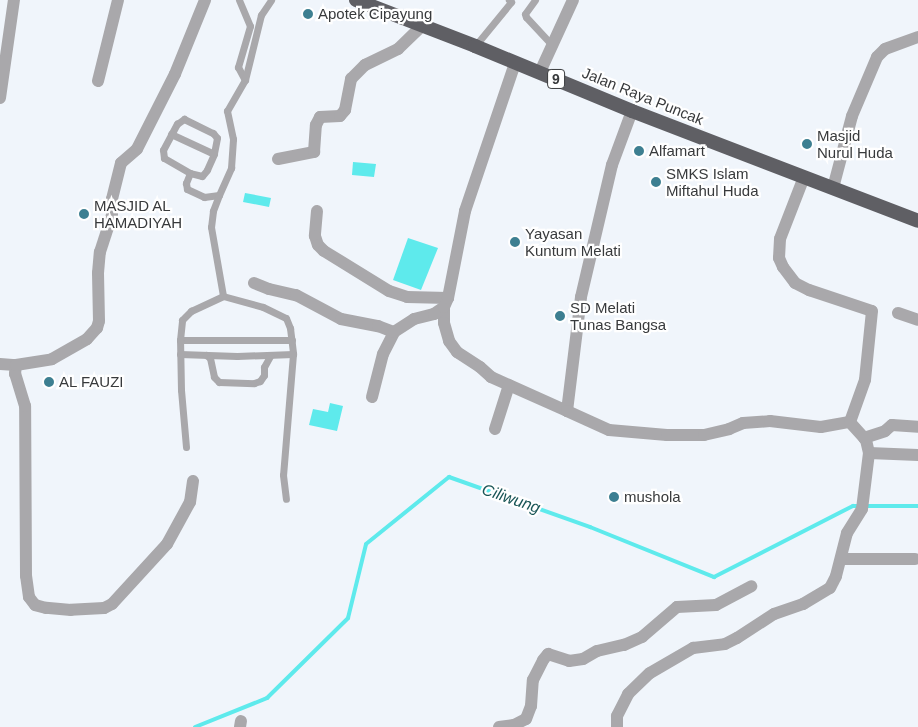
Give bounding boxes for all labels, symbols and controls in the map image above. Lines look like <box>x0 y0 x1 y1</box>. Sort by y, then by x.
place label: Apotek Cipayung <box>318 5 432 23</box>
marker: Apotek Cipayung <box>302 8 314 20</box>
street label: Jalan Raya Puncak <box>580 63 706 129</box>
road number: 9 <box>546 68 566 90</box>
place label: Masjid Nurul Huda <box>817 126 893 161</box>
marker: Masjid Nurul Huda <box>801 138 813 150</box>
place label: Alfamart <box>649 142 705 160</box>
marker: Alfamart <box>633 145 645 157</box>
place label: SMKS Islam Miftahul Huda <box>666 164 759 199</box>
marker: SMKS Islam Miftahul Huda <box>650 176 662 188</box>
place label: MASJID AL HAMADIYAH <box>94 196 182 231</box>
marker: MASJID AL HAMADIYAH <box>78 208 90 220</box>
place label: Yayasan Kuntum Melati <box>525 224 621 259</box>
marker: Yayasan Kuntum Melati <box>509 236 521 248</box>
place label: SD Melati Tunas Bangsa <box>570 298 666 333</box>
marker: SD Melati Tunas Bangsa <box>554 310 566 322</box>
place label: AL FAUZI <box>59 373 124 391</box>
marker: AL FAUZI <box>43 376 55 388</box>
water label: Ciliwung <box>479 480 543 518</box>
place label: mushola <box>624 488 681 506</box>
marker: mushola <box>608 491 620 503</box>

